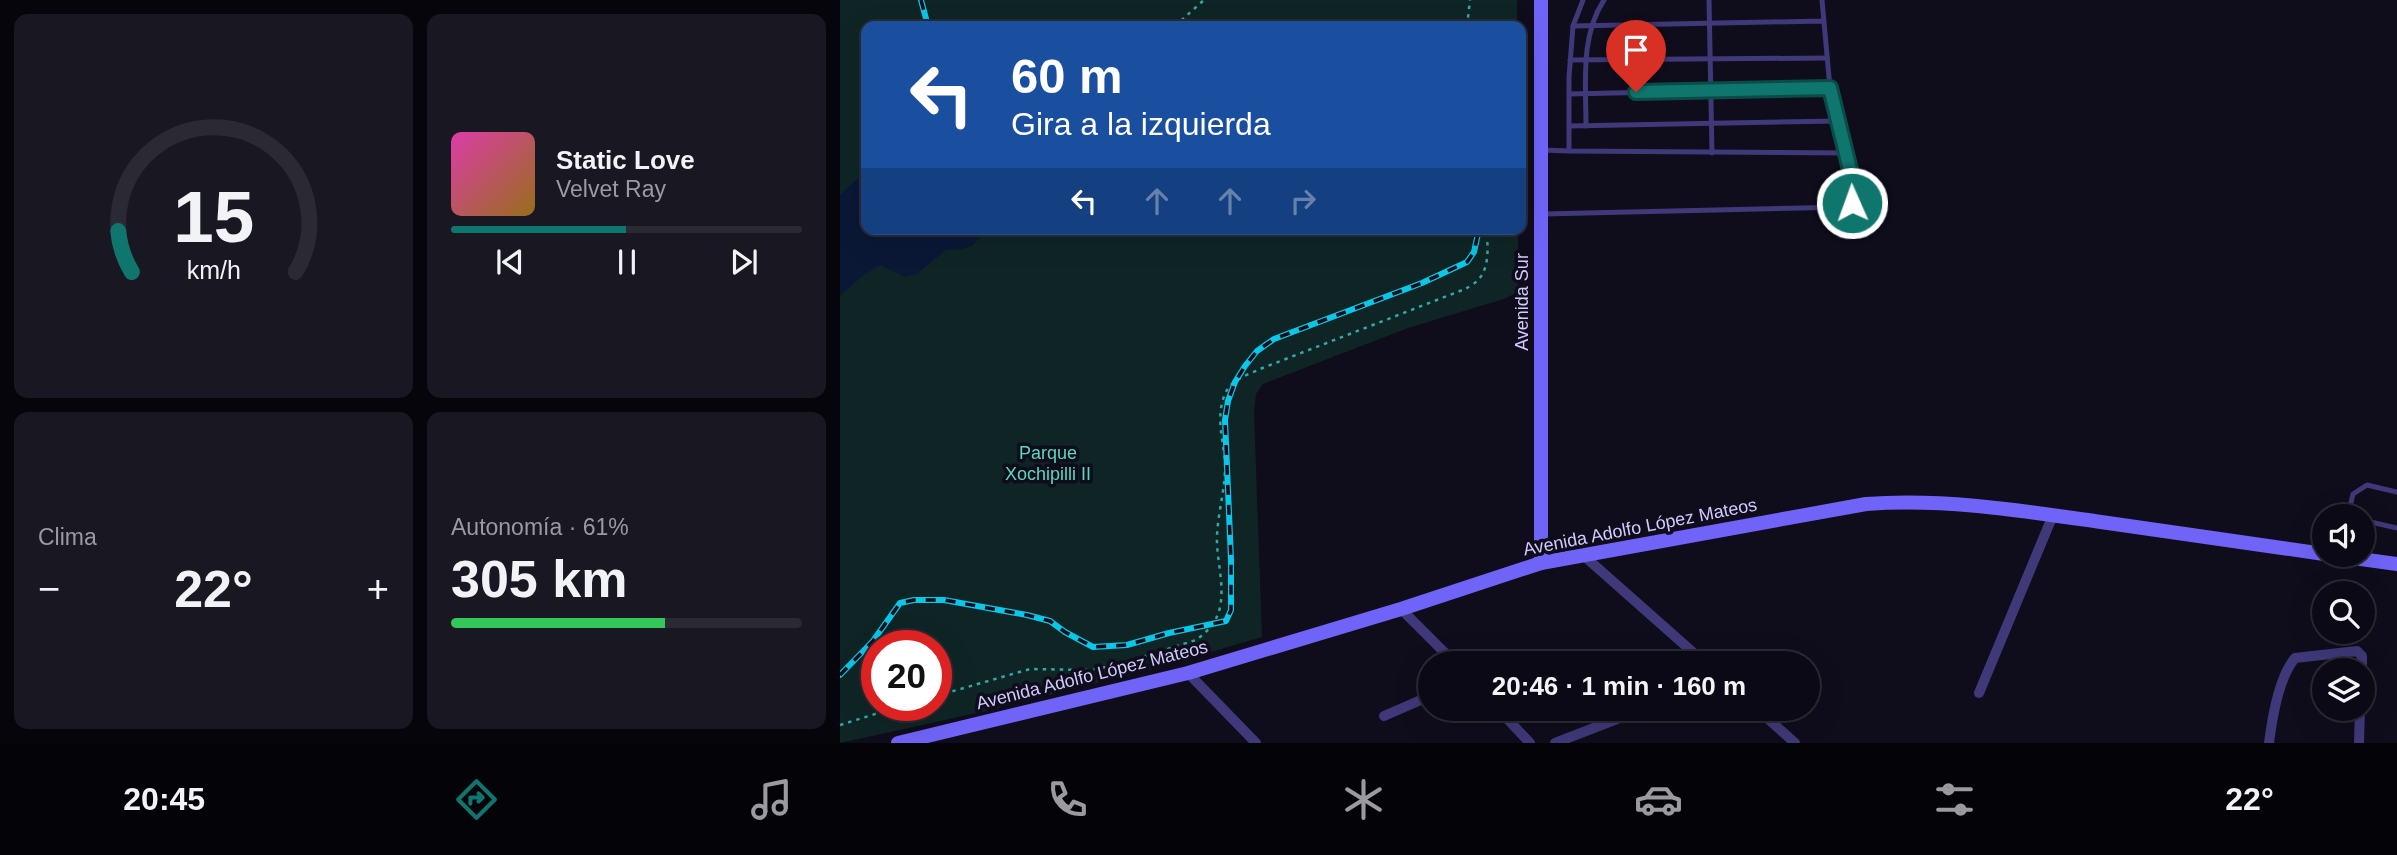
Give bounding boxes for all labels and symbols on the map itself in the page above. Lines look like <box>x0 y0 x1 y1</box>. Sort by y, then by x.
pin <box>1606 20 1666 92</box>
position arrow <box>1815 166 1889 240</box>
street label: Avenida Sur <box>1512 253 1532 351</box>
park label: Parque Xochipilli II <box>1005 443 1091 484</box>
street label: Avenida Adolfo López Mateos <box>1521 494 1759 560</box>
speed limit sign: 20 <box>861 630 952 721</box>
street label: Avenida Adolfo López Mateos <box>974 637 1210 713</box>

